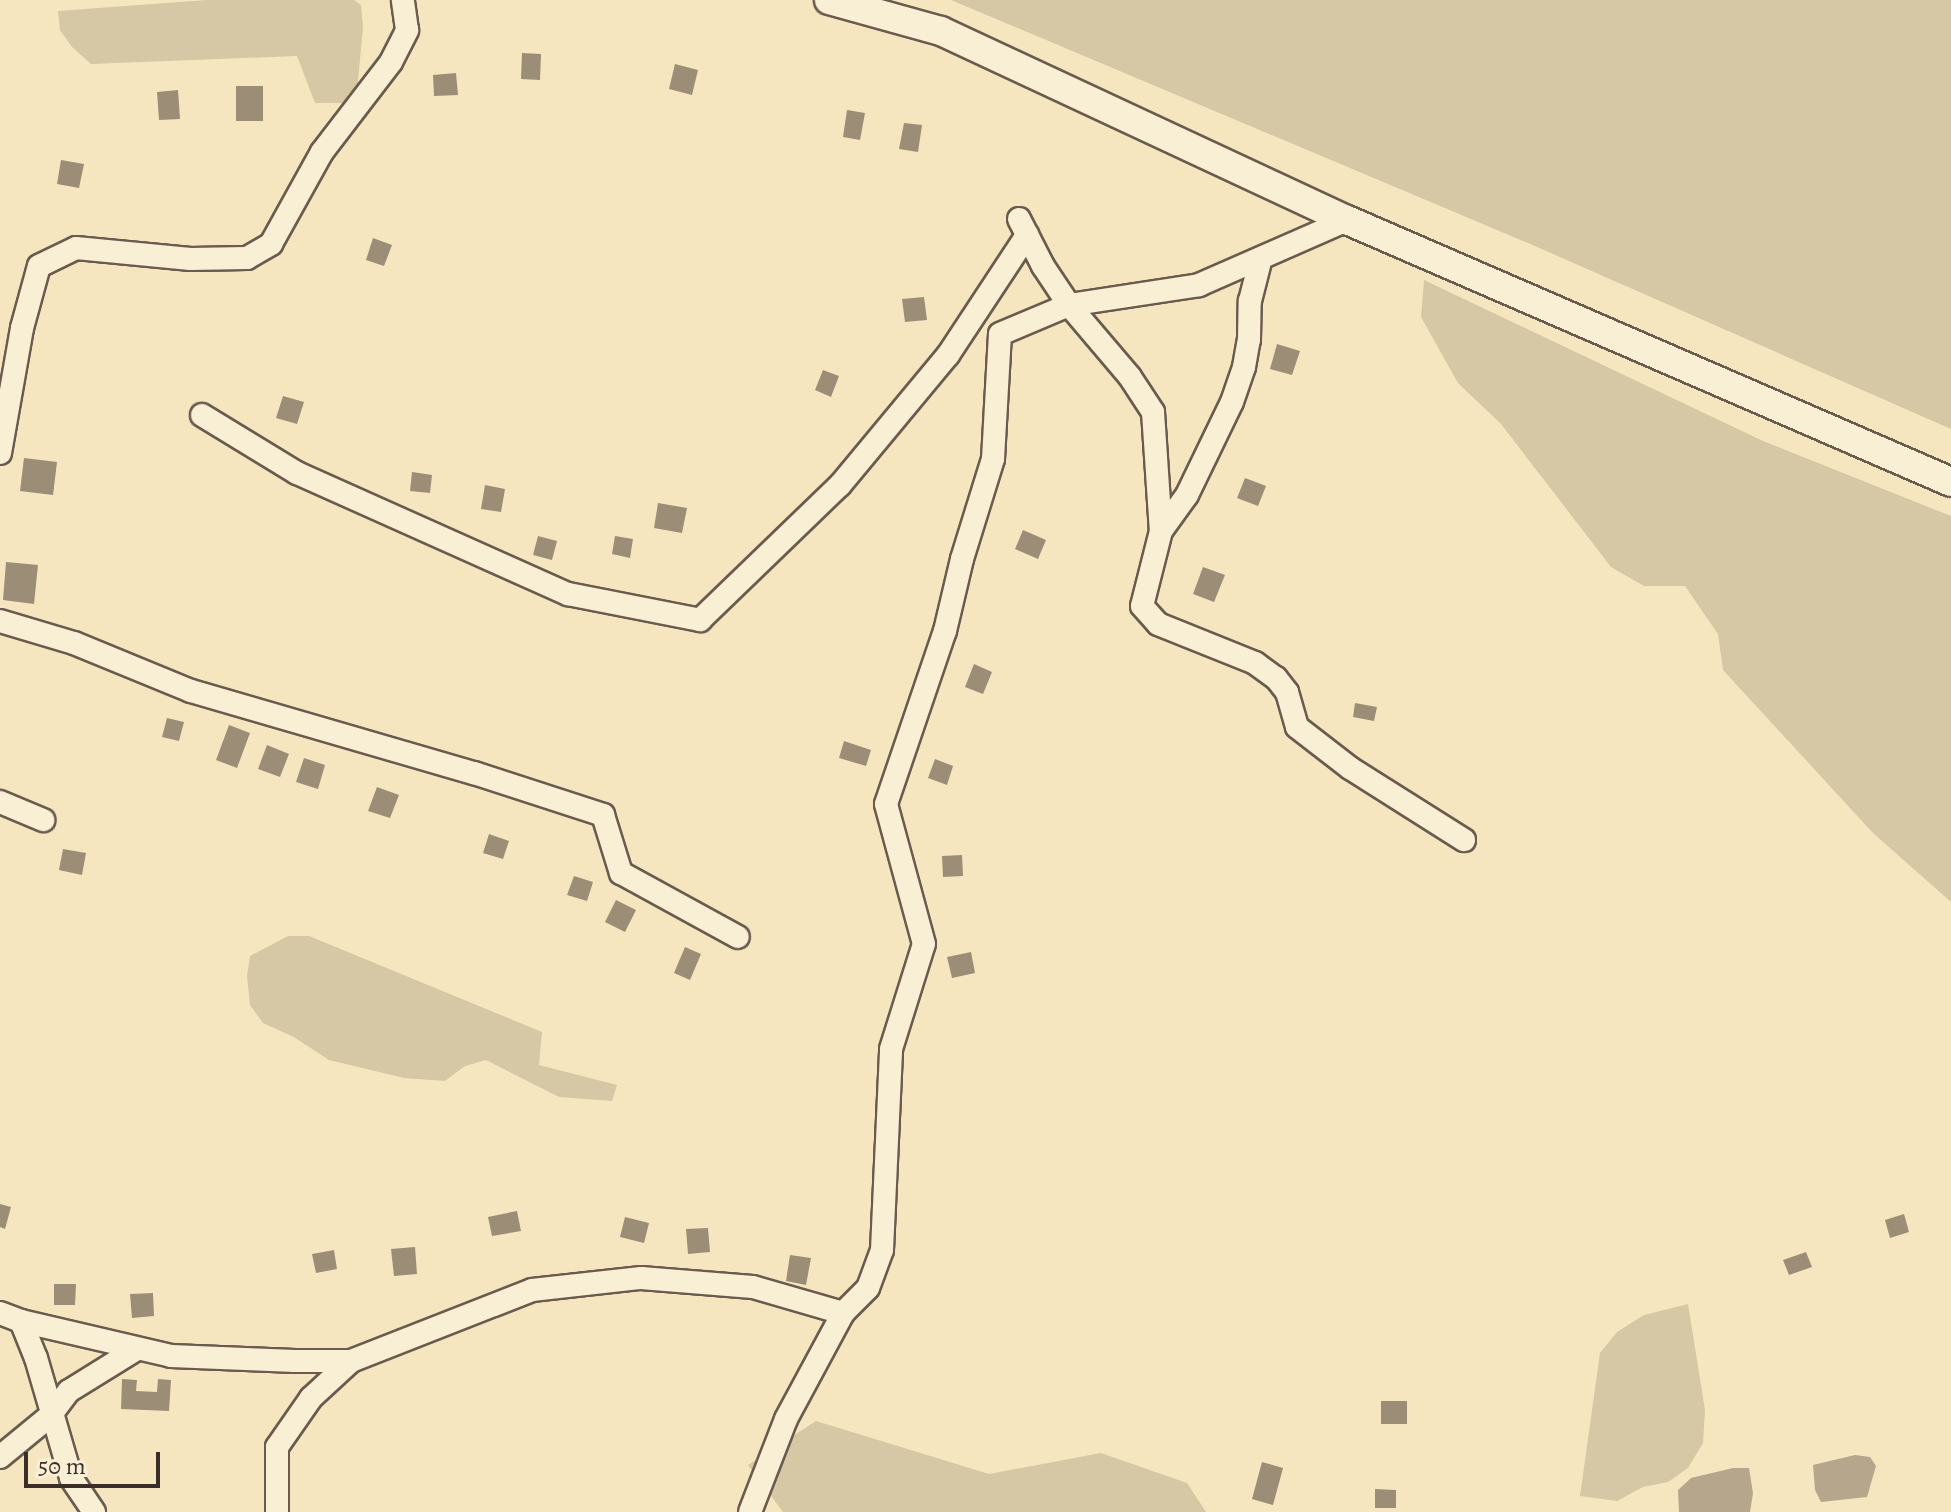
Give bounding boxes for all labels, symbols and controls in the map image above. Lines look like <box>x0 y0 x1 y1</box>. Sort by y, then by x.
scale bar <box>28 1436 164 1486</box>
text: 50 m <box>38 1450 86 1482</box>

